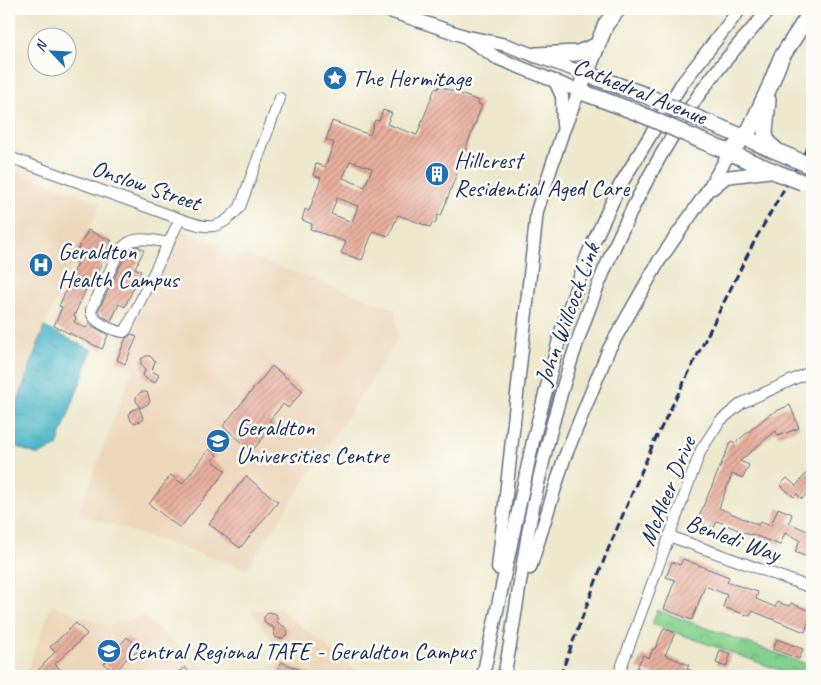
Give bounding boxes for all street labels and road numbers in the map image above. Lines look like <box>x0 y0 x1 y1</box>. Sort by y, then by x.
street label: Cathedral Avenue <box>569 51 713 132</box>
street label: Onslow Street <box>88 152 206 218</box>
street label: John Willcock Link <box>527 237 607 390</box>
street label: McAleer Drive <box>632 430 703 550</box>
street label: Benledi Way <box>682 507 786 569</box>

